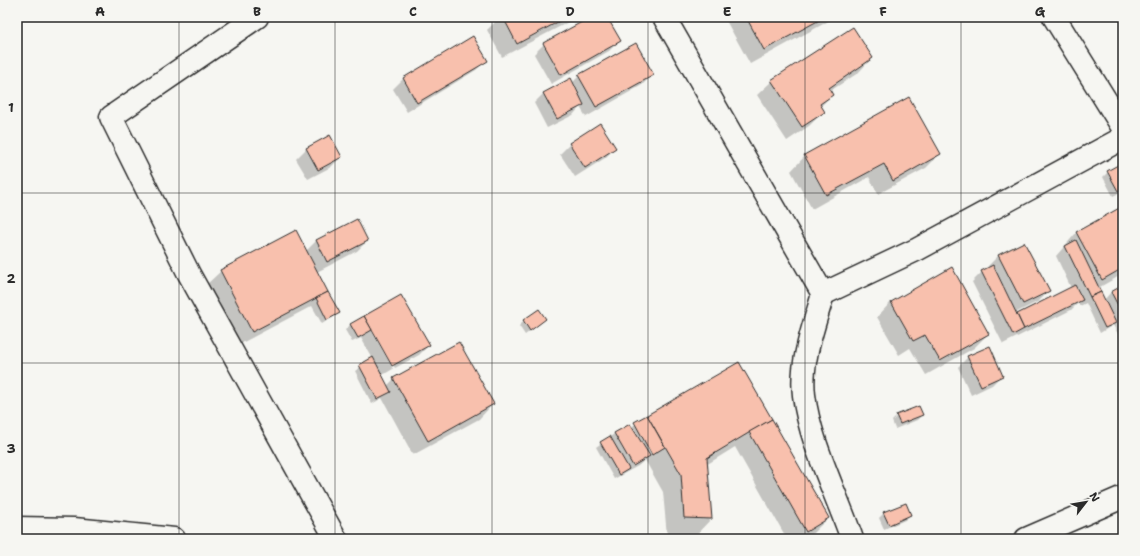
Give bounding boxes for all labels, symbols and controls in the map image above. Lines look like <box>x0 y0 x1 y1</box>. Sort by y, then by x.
text: A <box>95 3 105 20</box>
text: B <box>253 3 261 20</box>
text: C <box>409 3 417 20</box>
text: D <box>565 3 575 20</box>
text: E <box>723 3 732 20</box>
text: F <box>879 3 887 20</box>
text: G <box>1035 3 1046 20</box>
text: 1 <box>8 99 14 116</box>
text: 2 <box>6 270 16 287</box>
text: 3 <box>6 440 16 457</box>
north arrow <box>1066 482 1106 522</box>
text: N <box>1085 490 1103 505</box>

